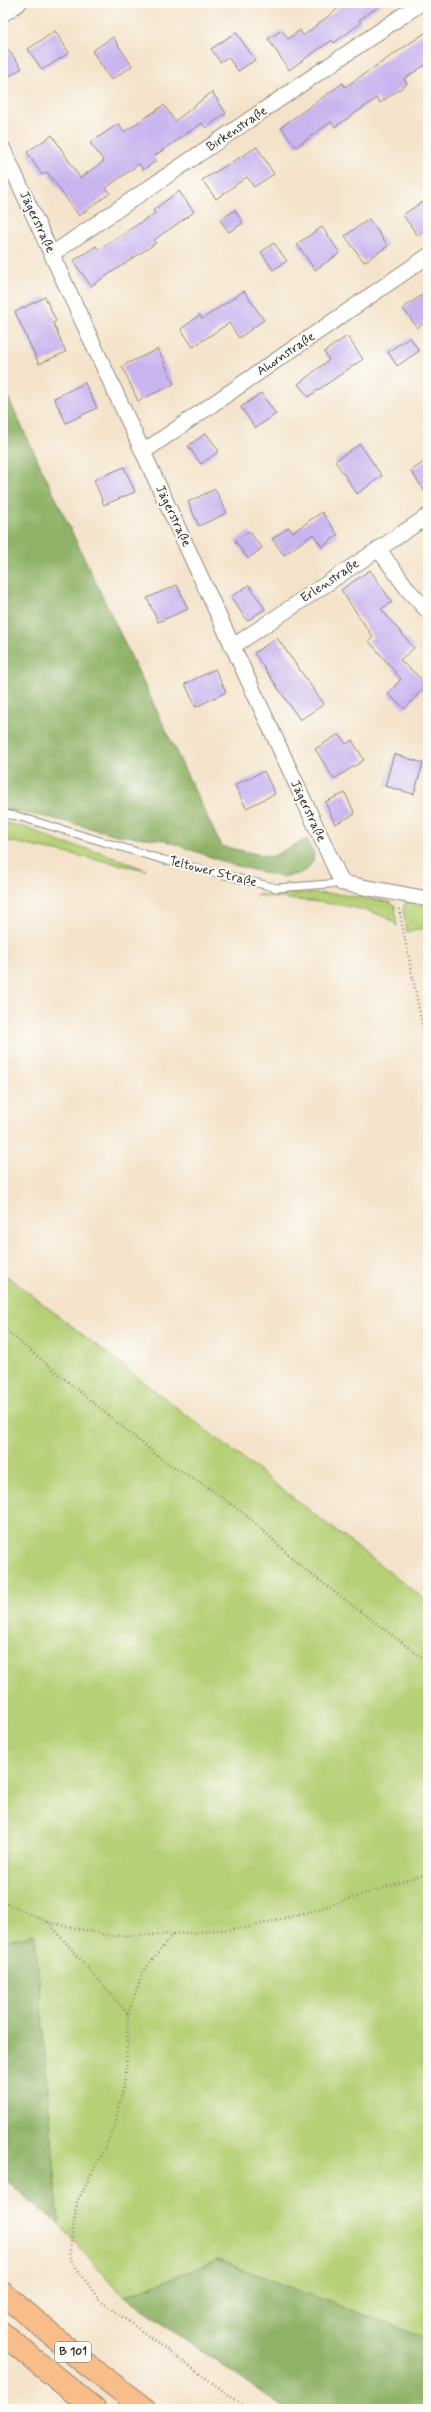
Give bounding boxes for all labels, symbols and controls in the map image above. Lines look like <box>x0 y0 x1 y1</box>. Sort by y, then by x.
street label: Birkenstraße <box>203 102 271 156</box>
street label: Jägerstraße <box>15 188 59 256</box>
street label: Ahornstraße <box>253 328 319 380</box>
street label: Jägerstraße <box>151 482 195 550</box>
street label: Erlenstraße <box>297 555 363 607</box>
street label: Jägerstraße <box>286 777 330 845</box>
street label: Teltower Straße <box>167 853 259 891</box>
road number: B 101 <box>55 2342 91 2362</box>

